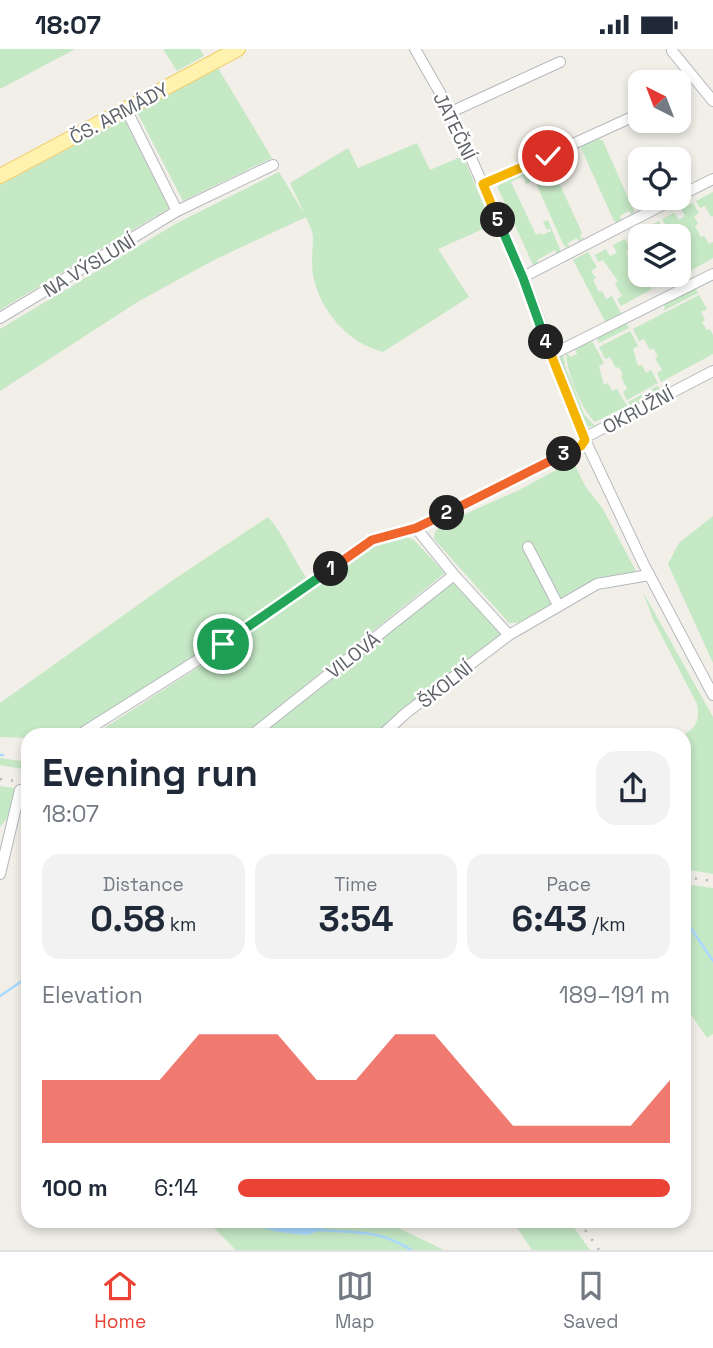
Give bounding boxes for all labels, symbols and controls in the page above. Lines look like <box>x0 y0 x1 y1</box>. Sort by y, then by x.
text: 18:07 <box>35 8 101 42</box>
north arrow <box>628 70 691 133</box>
map controls <box>628 70 691 287</box>
street label: ČS. ARMÁDY <box>65 77 173 150</box>
street label: JATEČNÍ <box>427 88 482 165</box>
pin <box>518 126 578 186</box>
icon: check <box>529 137 567 175</box>
button: locate <box>628 147 691 210</box>
pin: 5 <box>480 203 516 237</box>
text: 5 <box>492 207 503 232</box>
button: layers <box>628 224 691 287</box>
street label: NA VÝSLUNÍ <box>38 228 140 303</box>
pin: 4 <box>528 325 564 359</box>
text: 4 <box>539 329 552 354</box>
street label: OKRUŽNÍ <box>598 381 678 440</box>
pin: 3 <box>546 437 582 471</box>
text: 3 <box>558 441 569 466</box>
pin: 2 <box>430 496 464 531</box>
text: 2 <box>441 500 452 525</box>
pin: 1 <box>314 552 348 587</box>
text: 1 <box>326 556 335 581</box>
pin <box>193 614 253 674</box>
icon: arrive <box>204 625 242 663</box>
street label: VILOVÁ <box>321 627 385 684</box>
street label: ŠKOLNÍ <box>413 655 478 714</box>
text: Evening run <box>42 749 258 797</box>
button: share <box>596 751 670 825</box>
text: 18:07 <box>42 799 99 829</box>
text: Distance <box>103 872 184 897</box>
text: Time <box>334 872 378 897</box>
text: Pace <box>546 872 591 897</box>
text: 0.58 <box>90 897 165 941</box>
text: 3:54 <box>319 897 393 941</box>
text: 6:43 <box>512 897 587 941</box>
text: km <box>165 912 196 937</box>
text: /km <box>587 912 626 937</box>
text: Elevation <box>42 980 143 1010</box>
text: 189–191 m <box>559 980 670 1010</box>
text: 100 m <box>42 1173 108 1203</box>
text: 6:14 <box>154 1173 198 1203</box>
tab: Home <box>94 1267 146 1334</box>
tab: Map <box>335 1267 374 1334</box>
tab: Saved <box>563 1267 619 1334</box>

